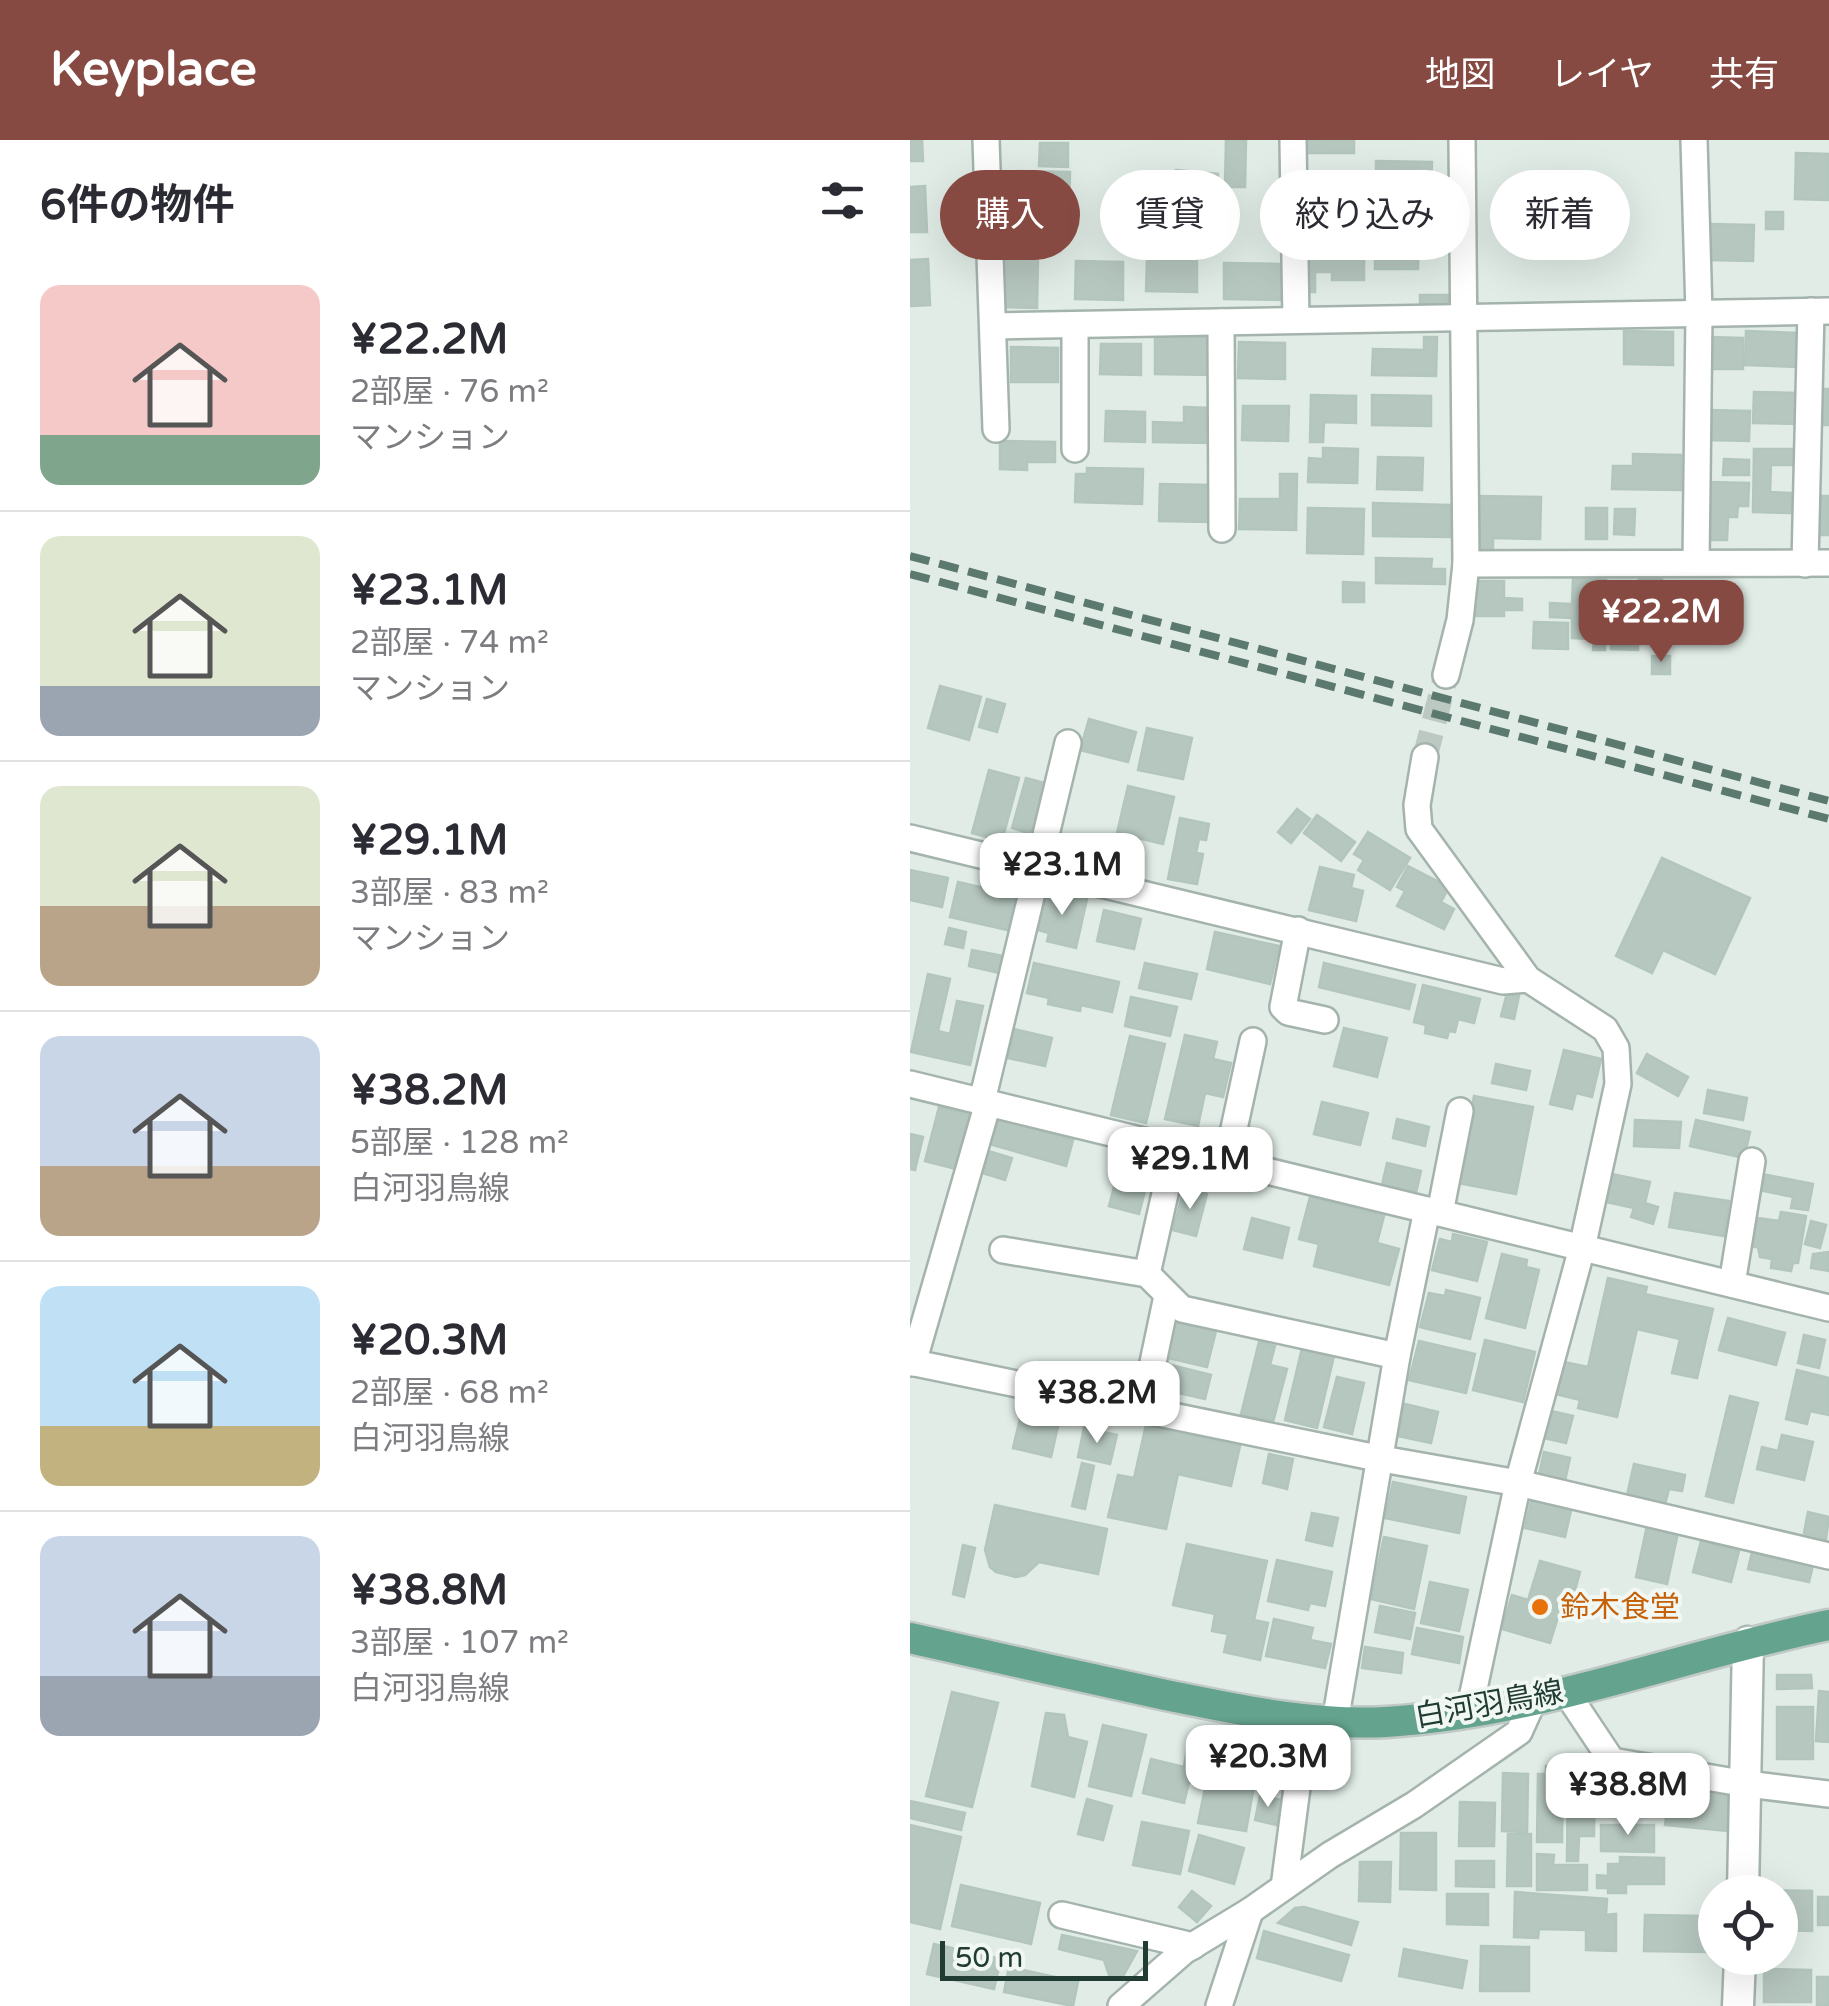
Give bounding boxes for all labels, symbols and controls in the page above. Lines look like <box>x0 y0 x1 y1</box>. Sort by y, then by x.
text: Keyplace <box>50 41 257 99</box>
text: 地図 <box>1425 54 1495 96</box>
text: レイヤ <box>1550 54 1654 96</box>
text: 共有 <box>1709 54 1779 96</box>
chip: 購入 <box>940 170 1080 260</box>
chip: 賃貸 <box>1100 170 1240 260</box>
chip: 絞り込み <box>1260 170 1470 260</box>
chip: 新着 <box>1490 170 1630 260</box>
icon: filters <box>815 173 870 228</box>
text: 6件の物件 <box>40 180 234 231</box>
text: ¥22.2M <box>350 314 508 365</box>
icon: home <box>120 325 240 445</box>
text: 2部屋 · 76 m² <box>350 373 549 411</box>
text: マンション <box>350 419 510 457</box>
text: ¥23.1M <box>350 565 508 616</box>
icon: home <box>120 576 240 696</box>
pin: ¥22.2M <box>1580 580 1742 665</box>
text: ¥22.2M <box>1601 593 1721 631</box>
text: 2部屋 · 74 m² <box>350 624 549 662</box>
text: マンション <box>350 670 510 708</box>
text: ¥29.1M <box>350 815 508 866</box>
icon: home <box>120 826 240 946</box>
pin: ¥23.1M <box>981 833 1143 918</box>
text: ¥23.1M <box>1002 846 1122 884</box>
text: 3部屋 · 83 m² <box>350 874 549 912</box>
text: マンション <box>350 920 510 958</box>
text: ¥38.2M <box>350 1065 508 1116</box>
icon: home <box>120 1076 240 1196</box>
text: 5部屋 · 128 m² <box>350 1124 569 1162</box>
pin: ¥29.1M <box>1109 1127 1271 1212</box>
text: ¥29.1M <box>1130 1140 1250 1178</box>
text: 白河羽鳥線 <box>350 1170 510 1208</box>
text: ¥20.3M <box>350 1315 508 1366</box>
icon: home <box>120 1326 240 1446</box>
pin: ¥38.2M <box>1016 1361 1178 1446</box>
text: 2部屋 · 68 m² <box>350 1374 549 1412</box>
text: ¥38.2M <box>1037 1374 1157 1412</box>
text: 白河羽鳥線 <box>350 1420 510 1458</box>
text: ¥38.8M <box>350 1565 508 1616</box>
icon: home <box>120 1576 240 1696</box>
place label: 鈴木食堂 <box>1560 1589 1680 1626</box>
marker: 鈴木食堂 <box>1529 1596 1551 1618</box>
text: 3部屋 · 107 m² <box>350 1624 569 1662</box>
text: 白河羽鳥線 <box>350 1670 510 1708</box>
street label: 白河羽鳥線 <box>1412 1673 1566 1736</box>
pin: ¥20.3M <box>1187 1725 1349 1810</box>
text: ¥20.3M <box>1208 1738 1328 1776</box>
pin: ¥38.8M <box>1547 1753 1709 1838</box>
text: ¥38.8M <box>1568 1766 1688 1804</box>
map controls <box>1698 1875 1798 1975</box>
button: locate <box>1698 1875 1798 1975</box>
scale bar <box>940 1936 1148 1980</box>
text: 50 m <box>955 1941 1023 1975</box>

